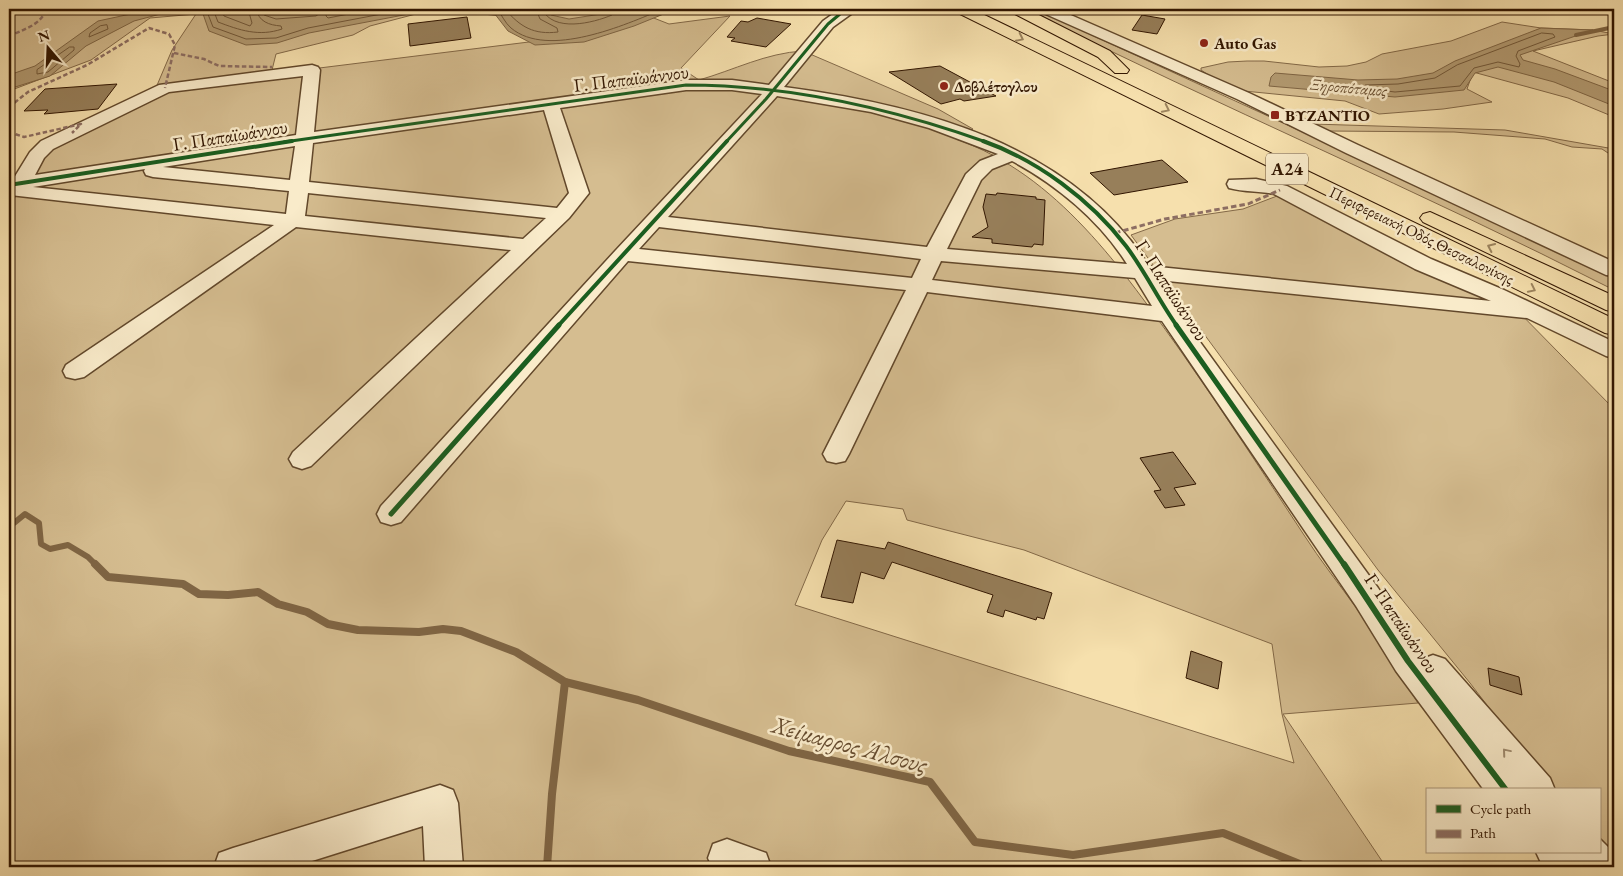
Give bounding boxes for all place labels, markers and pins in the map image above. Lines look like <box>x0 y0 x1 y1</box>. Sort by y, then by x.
place label: Auto Gas <box>1213 33 1276 54</box>
marker: Auto Gas <box>1198 37 1210 49</box>
place label: Δοβλέτογλου <box>954 76 1038 97</box>
marker: Δοβλέτογλου <box>938 80 950 92</box>
place label: ΒΥΖΑΝΤΙΟ <box>1285 105 1370 126</box>
marker: ΒΥΖΑΝΤΙΟ <box>1269 109 1281 121</box>

